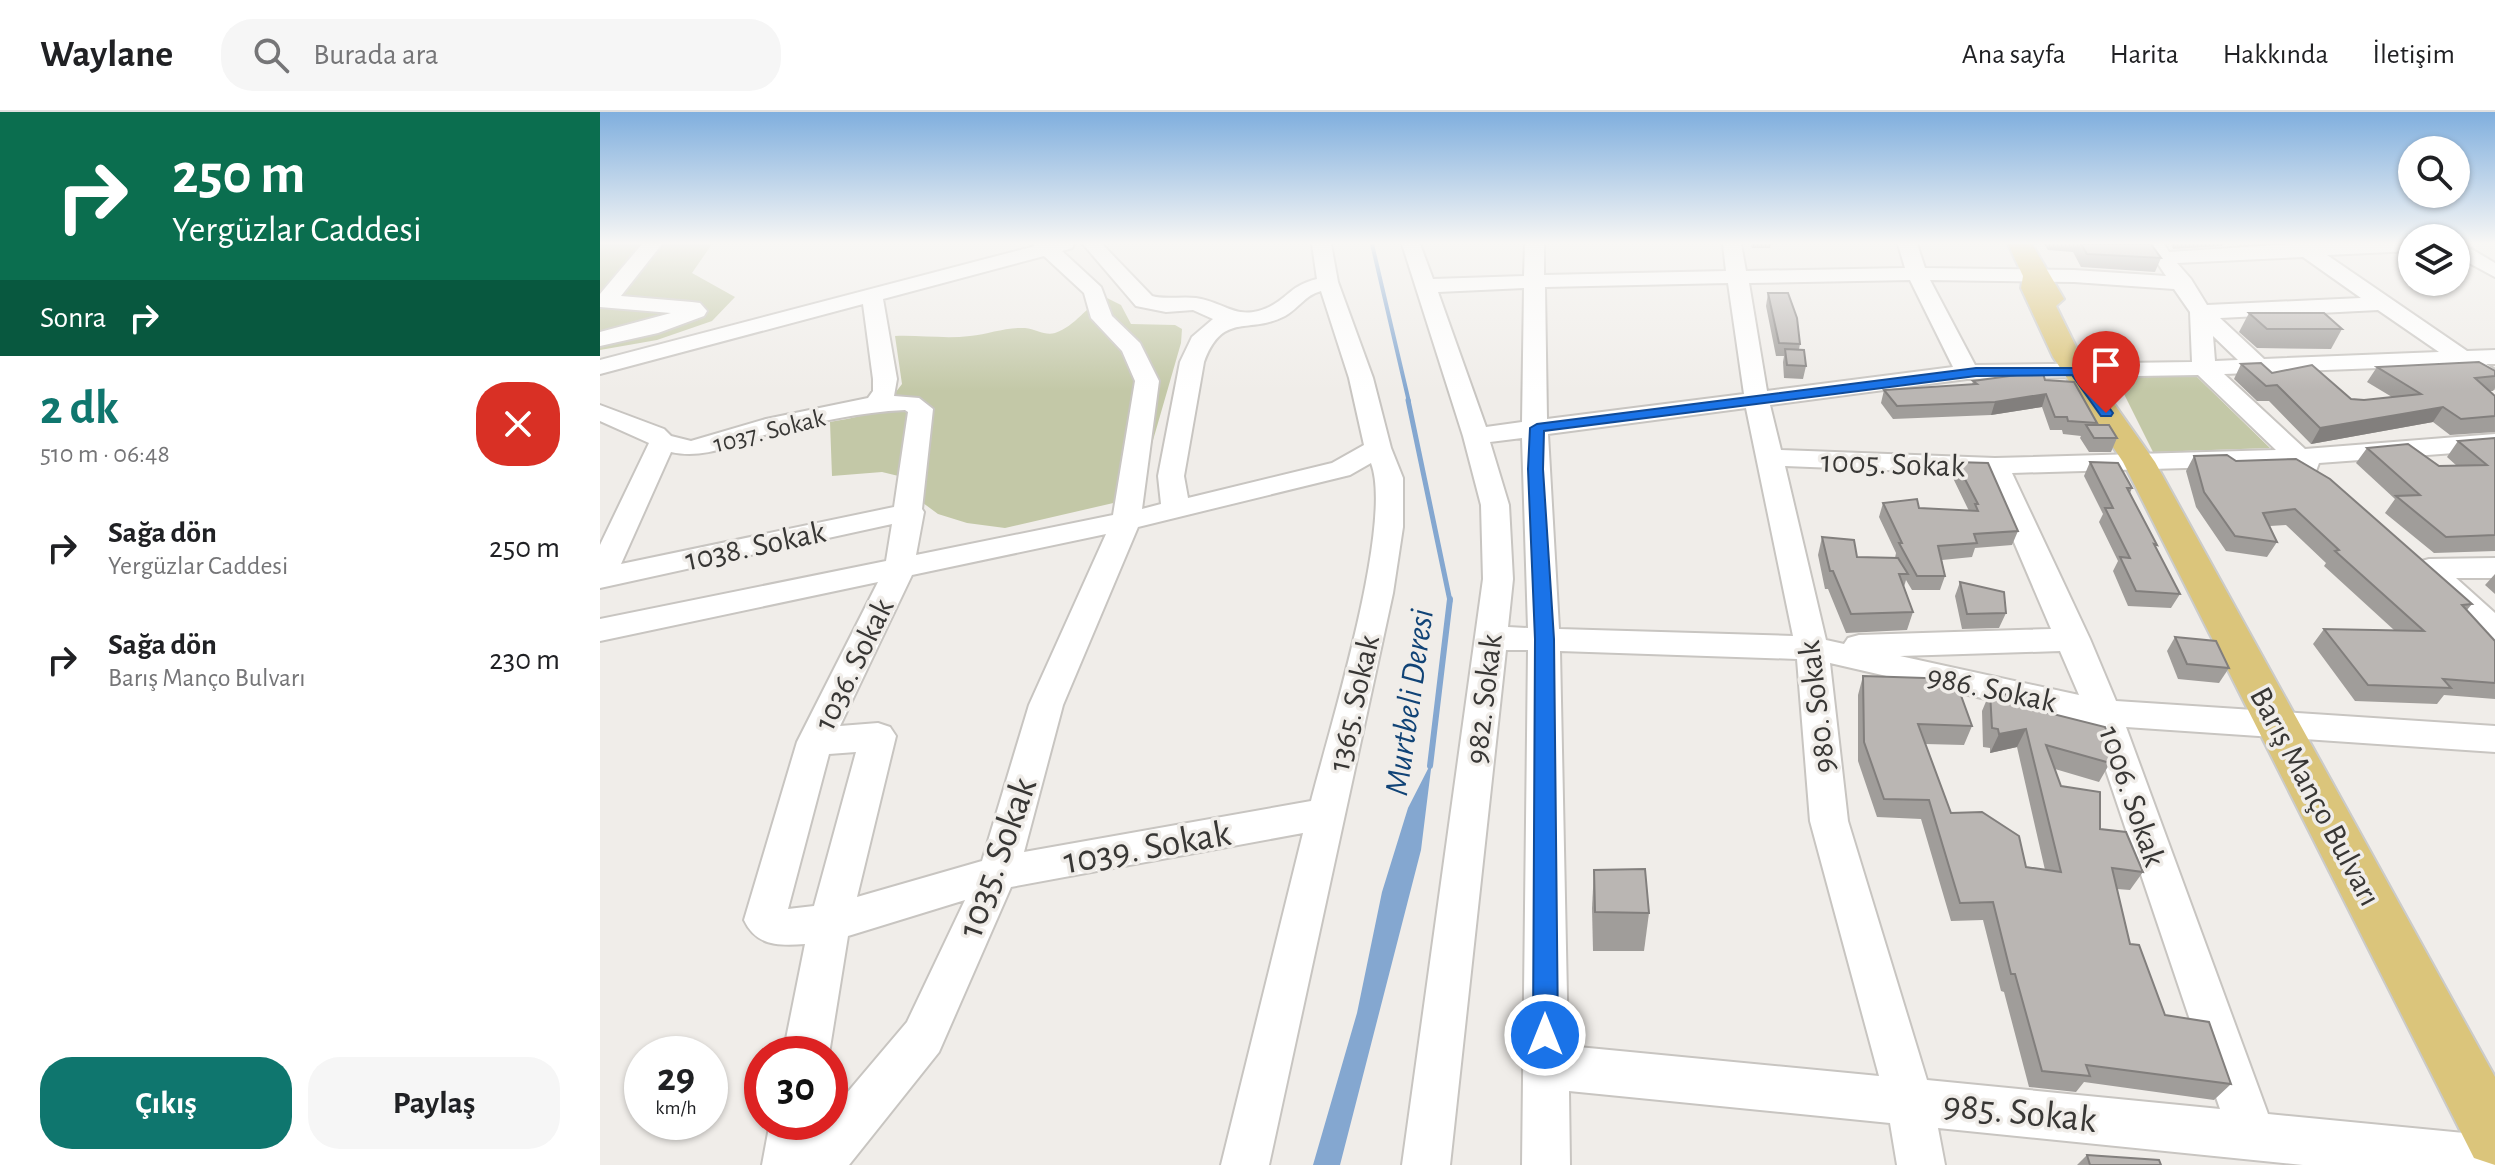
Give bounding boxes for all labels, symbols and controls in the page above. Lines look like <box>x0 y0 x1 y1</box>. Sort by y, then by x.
search box <box>221 19 781 91</box>
icon: search <box>249 33 293 77</box>
text: Waylane <box>40 36 173 74</box>
text: Burada ara <box>313 40 439 70</box>
text: Ana sayfa <box>1962 41 2066 69</box>
text: Harita <box>2110 41 2179 69</box>
text: Hakkında <box>2223 41 2328 69</box>
text: İletişim <box>2372 41 2455 69</box>
map controls <box>2398 136 2470 296</box>
button: search <box>2398 136 2470 208</box>
icon: right <box>40 144 144 248</box>
text: 250 m <box>172 147 305 203</box>
text: Yergüzlar Caddesi <box>172 212 422 248</box>
button: layers <box>2398 224 2470 296</box>
icon: right <box>122 296 166 340</box>
text: Sonra <box>40 303 106 333</box>
pin <box>2072 331 2140 413</box>
icon: arrive <box>2084 343 2128 387</box>
button: close <box>476 382 560 466</box>
text: 2 dk <box>40 385 119 433</box>
street label: 1037. Sokak <box>711 405 828 457</box>
text: 510 m · 06:48 <box>40 441 170 467</box>
street label: 1005. Sokak <box>1820 445 1966 483</box>
street label: 1038. Sokak <box>682 515 829 576</box>
text: Sağa dön <box>108 518 217 548</box>
icon: right <box>40 526 84 570</box>
text: 250 m <box>489 533 560 563</box>
text: Yergüzlar Caddesi <box>108 553 288 579</box>
street label: 1036. Sokak <box>808 593 900 735</box>
water label: Murtbeli Deresi <box>1380 607 1440 798</box>
text: Sağa dön <box>108 630 217 660</box>
street label: 1365. Sokak <box>1323 632 1385 774</box>
street label: 982. Sokak <box>1460 632 1508 766</box>
icon: right <box>40 638 84 682</box>
street label: 980. Sokak <box>1793 638 1841 775</box>
text: 230 m <box>489 645 560 675</box>
street label: 986. Sokak <box>1924 660 2060 718</box>
text: Barış Manço Bulvarı <box>108 665 305 691</box>
street label: Barış Manço Bulvarı <box>2244 682 2386 911</box>
street label: 1006. Sokak <box>2093 722 2171 871</box>
street label: 1035. Sokak <box>951 772 1045 943</box>
street label: 1039. Sokak <box>1061 814 1234 881</box>
position arrow <box>1503 993 1587 1077</box>
speed limit sign: 30 <box>744 1036 848 1140</box>
button: Çıkış <box>40 1057 292 1149</box>
button: Paylaş <box>308 1057 560 1149</box>
text: 29 <box>657 1058 695 1098</box>
street label: 985. Sokak <box>1941 1086 2099 1140</box>
text: km/h <box>655 1098 697 1118</box>

